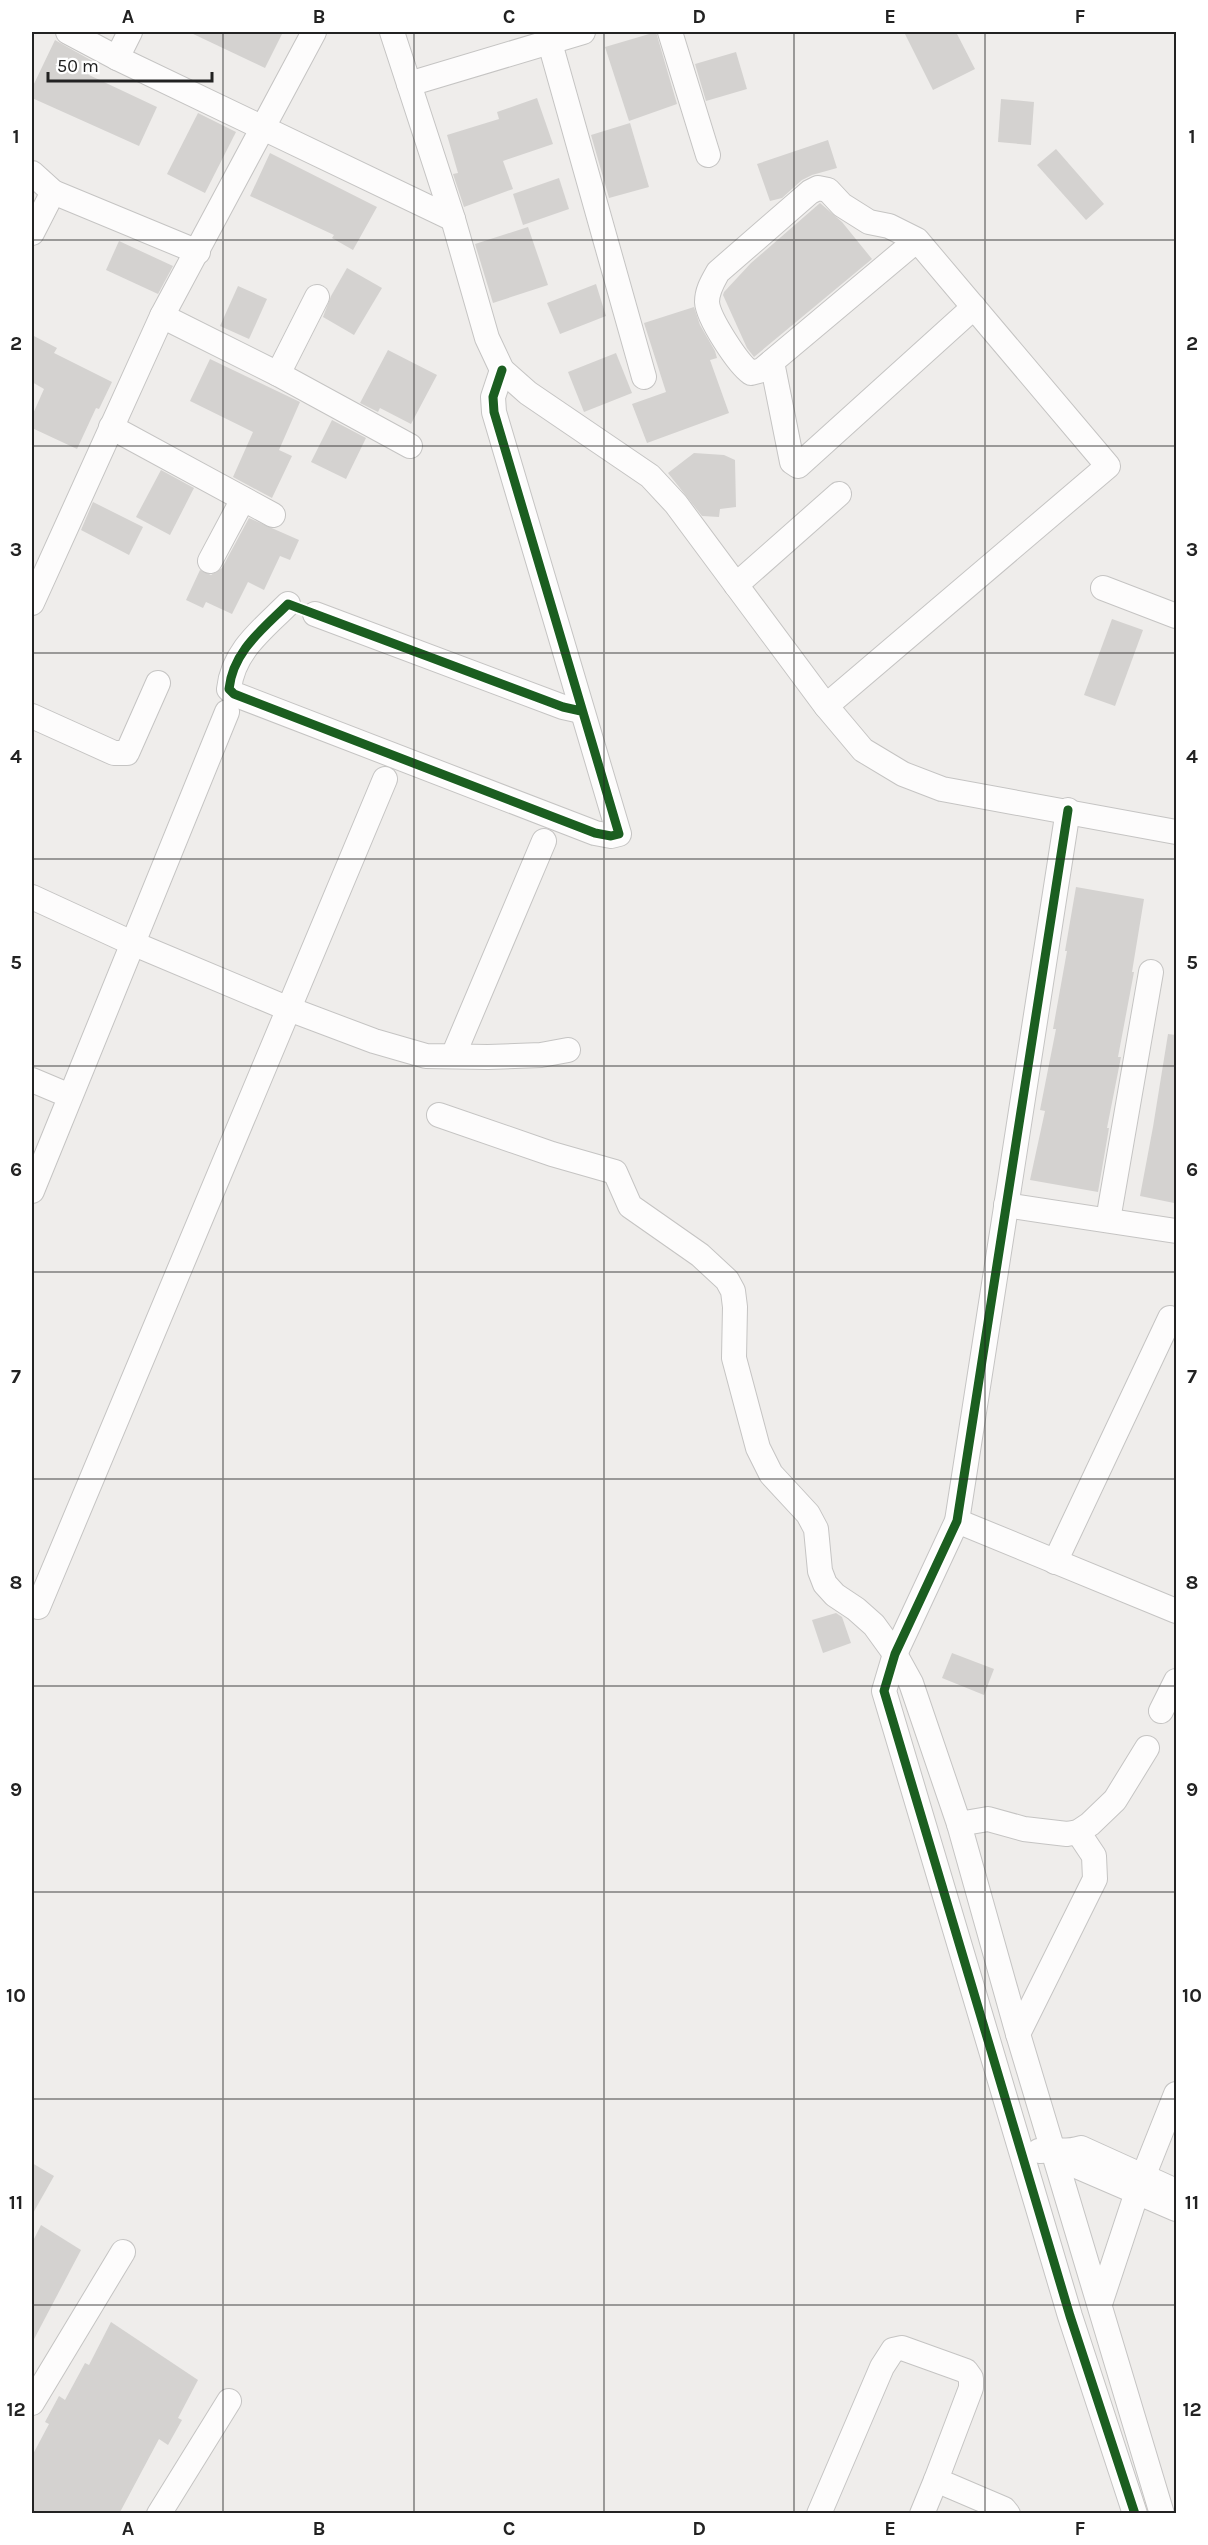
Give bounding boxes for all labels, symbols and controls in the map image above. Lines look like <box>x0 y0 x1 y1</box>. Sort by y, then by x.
text: A <box>122 5 135 28</box>
text: B <box>313 5 325 28</box>
text: C <box>503 5 515 28</box>
text: D <box>692 5 706 28</box>
text: E <box>884 5 896 28</box>
text: F <box>1075 5 1086 28</box>
scale bar <box>48 45 212 83</box>
text: 50 m <box>57 55 99 77</box>
text: 1 <box>12 125 20 148</box>
text: 1 <box>1188 125 1196 148</box>
text: 2 <box>10 332 22 355</box>
text: 2 <box>1186 332 1198 355</box>
text: 3 <box>10 538 22 561</box>
text: 3 <box>1186 538 1198 561</box>
text: 4 <box>10 745 22 768</box>
text: 4 <box>1186 745 1198 768</box>
text: 5 <box>10 951 22 974</box>
text: 5 <box>1186 951 1198 974</box>
text: 6 <box>10 1158 22 1181</box>
text: 6 <box>1186 1158 1198 1181</box>
text: 7 <box>11 1365 21 1388</box>
text: 7 <box>1187 1365 1197 1388</box>
text: 8 <box>10 1571 22 1594</box>
text: 8 <box>1186 1571 1198 1594</box>
text: 9 <box>10 1778 22 1801</box>
text: 9 <box>1186 1778 1198 1801</box>
text: 10 <box>6 1984 26 2007</box>
text: 10 <box>1182 1984 1202 2007</box>
text: 11 <box>9 2191 23 2214</box>
text: 11 <box>1185 2191 1199 2214</box>
text: 12 <box>6 2398 26 2421</box>
text: 12 <box>1182 2398 1202 2421</box>
text: A <box>122 2517 135 2540</box>
text: B <box>313 2517 325 2540</box>
text: C <box>503 2517 515 2540</box>
text: D <box>692 2517 706 2540</box>
text: E <box>884 2517 896 2540</box>
text: F <box>1075 2517 1086 2540</box>

